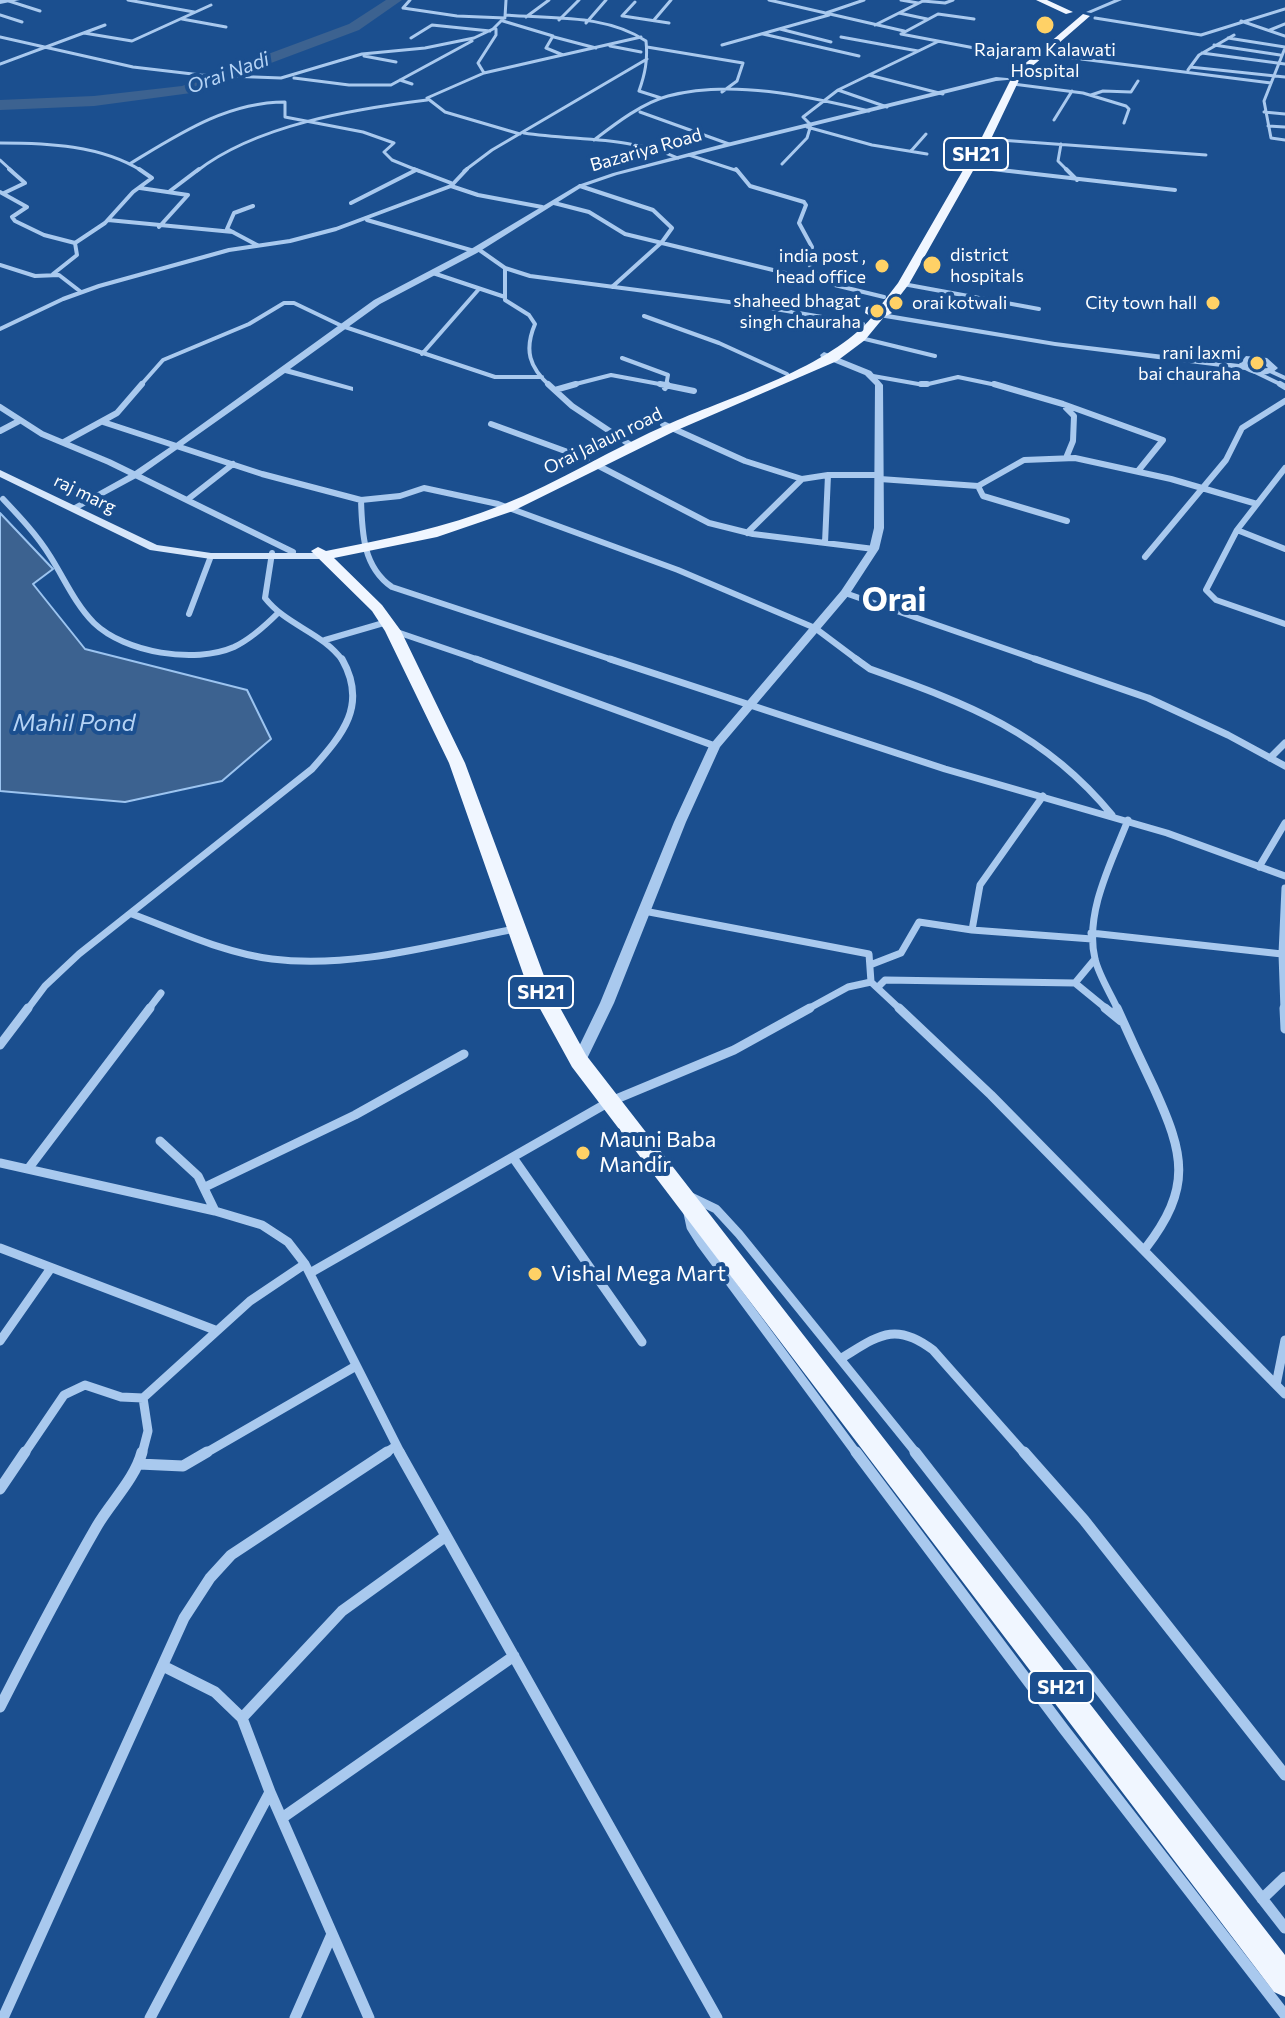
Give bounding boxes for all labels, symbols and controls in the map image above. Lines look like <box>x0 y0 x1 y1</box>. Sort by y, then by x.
marker: Rajaram Kalawati Hospital <box>1034 14 1056 36</box>
place label: Rajaram Kalawati Hospital <box>974 39 1116 82</box>
water label: Orai Nadi <box>184 47 272 99</box>
street label: Bazariya Road <box>588 124 704 176</box>
road number: SH21 <box>944 138 1008 170</box>
place label: district hospitals <box>950 244 1024 286</box>
place label: india post , head office <box>775 245 866 288</box>
marker: district hospitals <box>921 254 943 276</box>
marker: india post , head office <box>873 257 891 275</box>
place label: shaheed bhagat singh chauraha <box>733 290 861 332</box>
place label: orai kotwali <box>912 292 1007 314</box>
place label: City town hall <box>1085 292 1197 314</box>
marker: orai kotwali <box>887 294 905 312</box>
marker: City town hall <box>1204 294 1222 312</box>
marker: shaheed bhagat singh chauraha <box>868 302 886 320</box>
place label: rani laxmi bai chauraha <box>1138 342 1241 384</box>
marker: rani laxmi bai chauraha <box>1248 354 1266 372</box>
street label: Orai Jalaun road <box>540 403 666 479</box>
street label: raj marg <box>50 470 120 518</box>
district label: Orai <box>862 581 926 619</box>
water label: Mahil Pond <box>13 709 135 737</box>
road number: SH21 <box>509 976 573 1008</box>
place label: Mauni Baba Mandir <box>599 1127 716 1178</box>
marker: Mauni Baba Mandir <box>574 1144 592 1162</box>
place label: Vishal Mega Mart <box>551 1261 726 1287</box>
marker: Vishal Mega Mart <box>526 1265 544 1283</box>
road number: SH21 <box>1029 1671 1093 1703</box>

